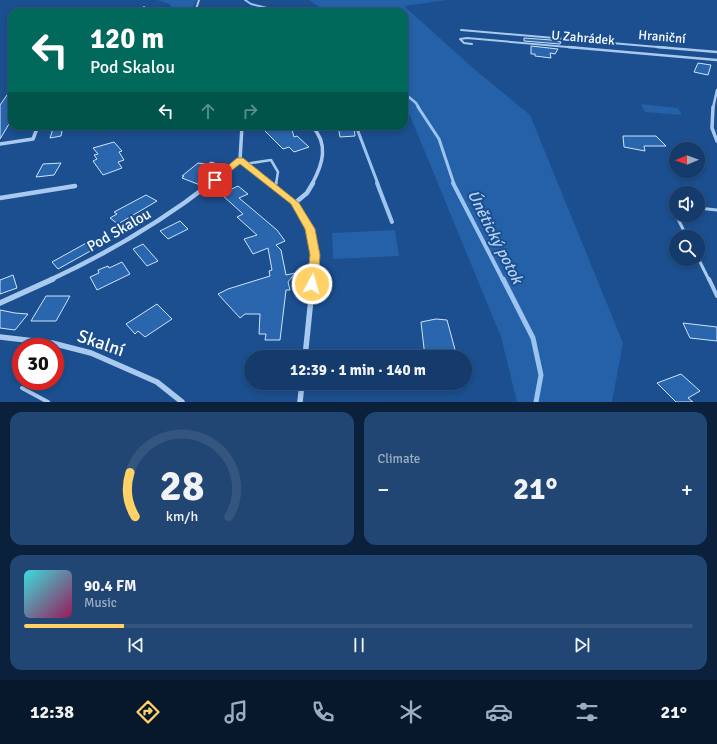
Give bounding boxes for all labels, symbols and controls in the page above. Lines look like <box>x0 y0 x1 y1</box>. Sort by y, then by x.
text: 120 m <box>90 22 164 56</box>
icon: left <box>24 24 76 76</box>
street label: U Zahrádek <box>551 27 616 49</box>
street label: Hraniční <box>638 27 687 47</box>
text: Pod Skalou <box>90 56 175 78</box>
icon: left <box>155 100 177 122</box>
icon: ahead <box>197 100 219 122</box>
icon: right <box>239 100 261 122</box>
north arrow <box>669 142 705 178</box>
map controls <box>669 142 705 266</box>
pin <box>198 163 232 197</box>
icon: arrive <box>204 169 226 191</box>
button: sound <box>669 186 705 222</box>
water label: Únětický potok <box>463 187 528 289</box>
street label: Pod Skalou <box>84 204 154 256</box>
button: search <box>669 230 705 266</box>
position arrow <box>291 263 333 305</box>
street label: Skalní <box>75 325 127 361</box>
speed limit sign: 30 <box>12 338 64 390</box>
text: 12:39 · 1 min · 140 m <box>290 361 426 379</box>
text: Climate <box>378 451 420 467</box>
text: 28 <box>159 460 204 511</box>
text: 21° <box>513 471 557 508</box>
text: − <box>378 476 389 503</box>
text: + <box>681 476 693 503</box>
text: km/h <box>166 507 198 524</box>
text: 90.4 FM <box>84 577 136 595</box>
text: Music <box>84 595 117 611</box>
icon: previous <box>125 634 147 656</box>
icon: pause <box>348 634 370 656</box>
icon: next <box>571 634 593 656</box>
icon: directions <box>134 698 162 726</box>
icon: music <box>222 698 250 726</box>
icon: phone <box>309 698 337 726</box>
icon: climate <box>397 698 425 726</box>
icon: car <box>485 698 513 726</box>
icon: filters <box>573 698 601 726</box>
text: 12:38 <box>30 701 74 723</box>
text: 21° <box>660 701 687 723</box>

